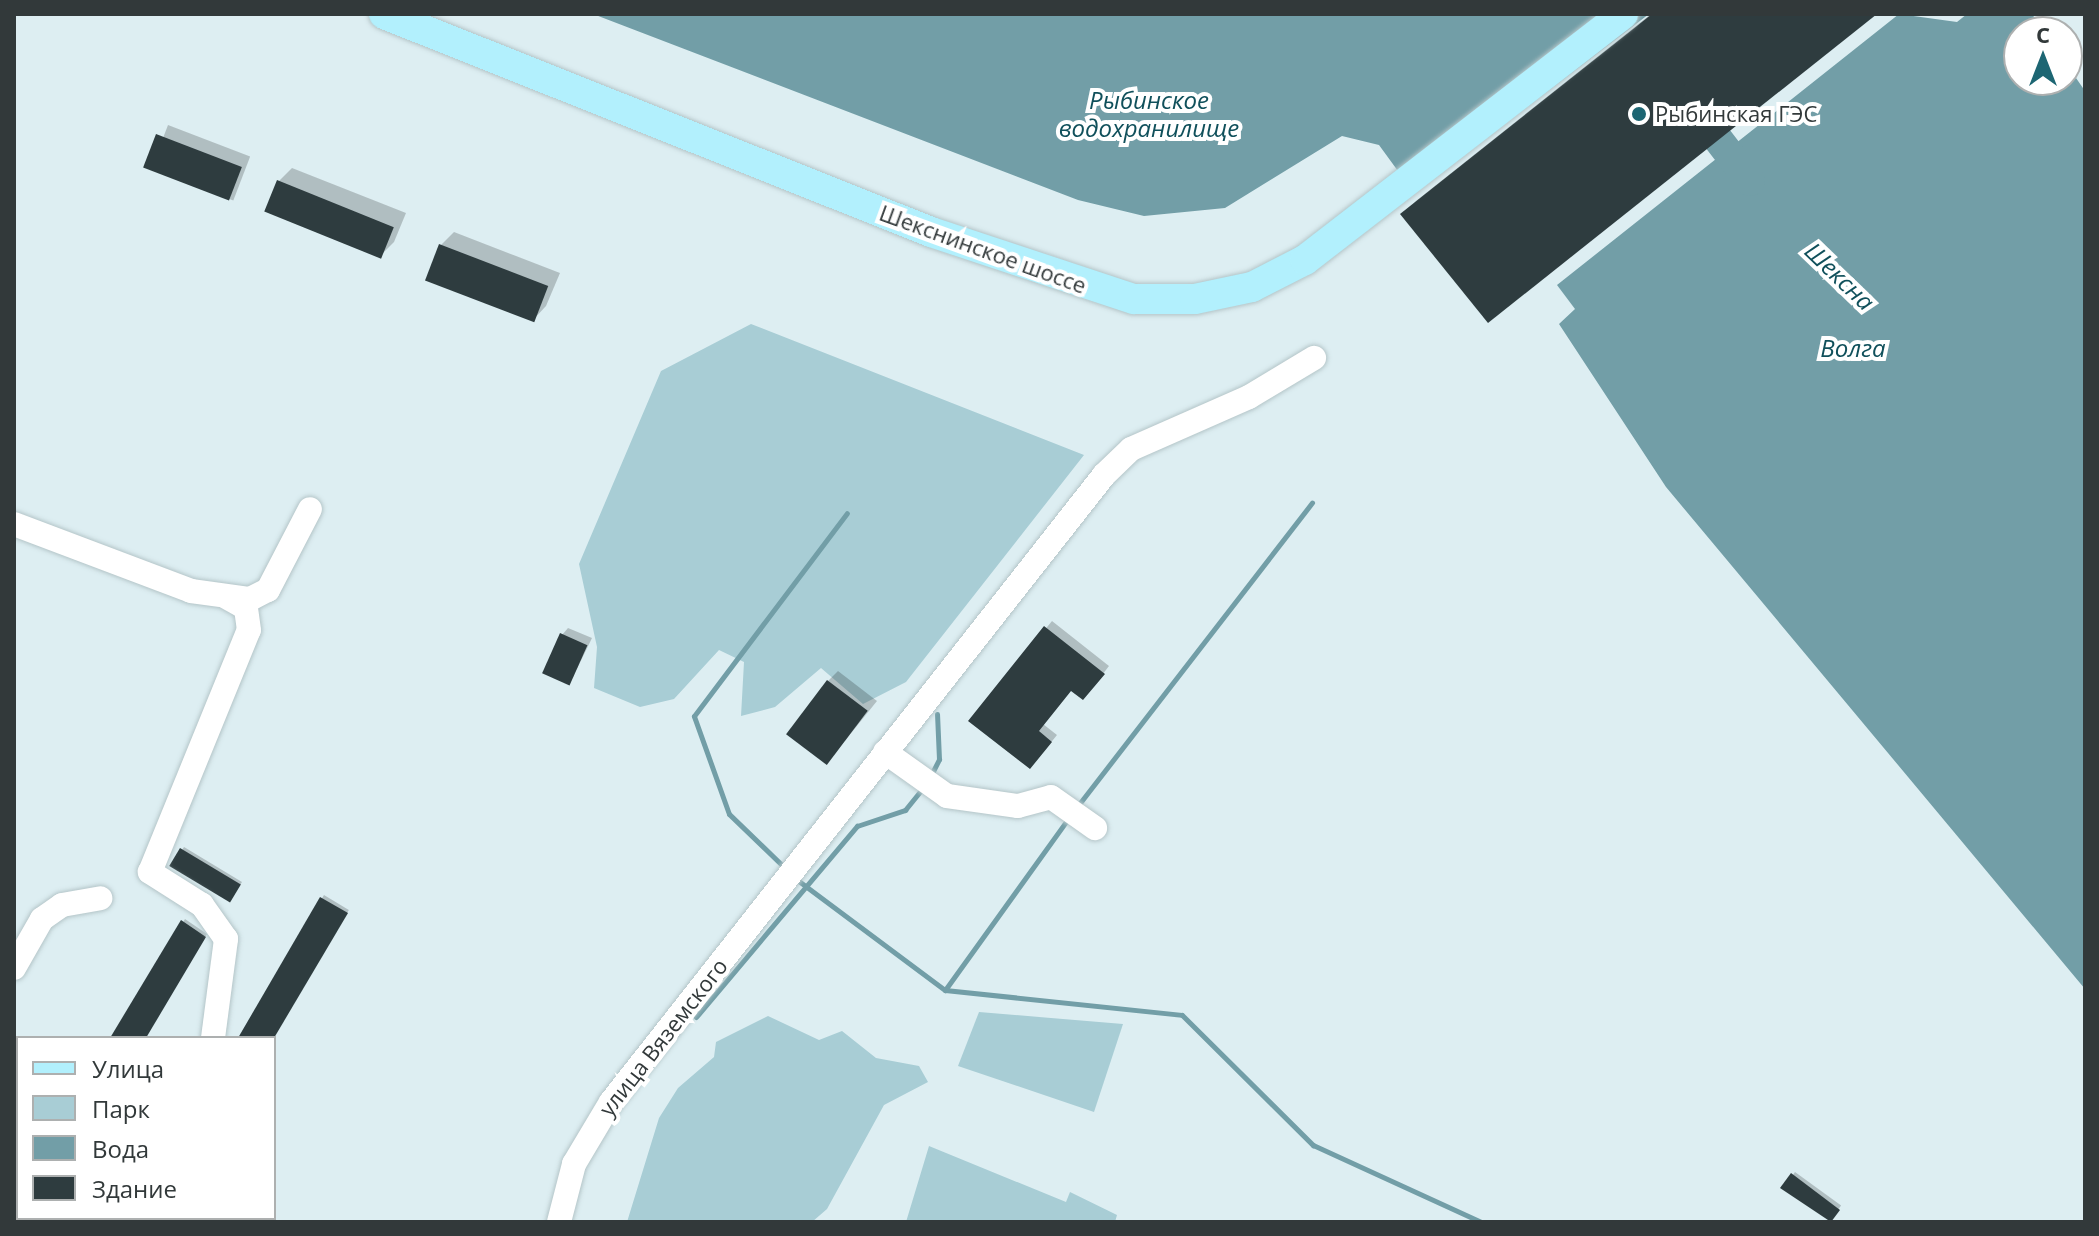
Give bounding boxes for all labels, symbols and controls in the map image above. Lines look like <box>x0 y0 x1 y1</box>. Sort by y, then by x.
north arrow <box>2003 16 2083 96</box>
text: С <box>2036 19 2050 49</box>
water label: Рыбинское водохранилище <box>1059 86 1239 142</box>
place label: Рыбинская ГЭС <box>1655 101 1817 127</box>
marker: Рыбинская ГЭС <box>1630 105 1648 123</box>
street label: Шекснинское шоссе <box>876 199 1090 299</box>
water label: Шексна <box>1799 236 1881 316</box>
water label: Волга <box>1820 334 1886 362</box>
street label: улица Вяземского <box>593 953 733 1121</box>
legend <box>16 1036 276 1220</box>
text: Улица <box>92 1052 164 1085</box>
text: Парк <box>92 1092 150 1125</box>
text: Вода <box>92 1132 149 1165</box>
text: Здание <box>92 1172 177 1205</box>

